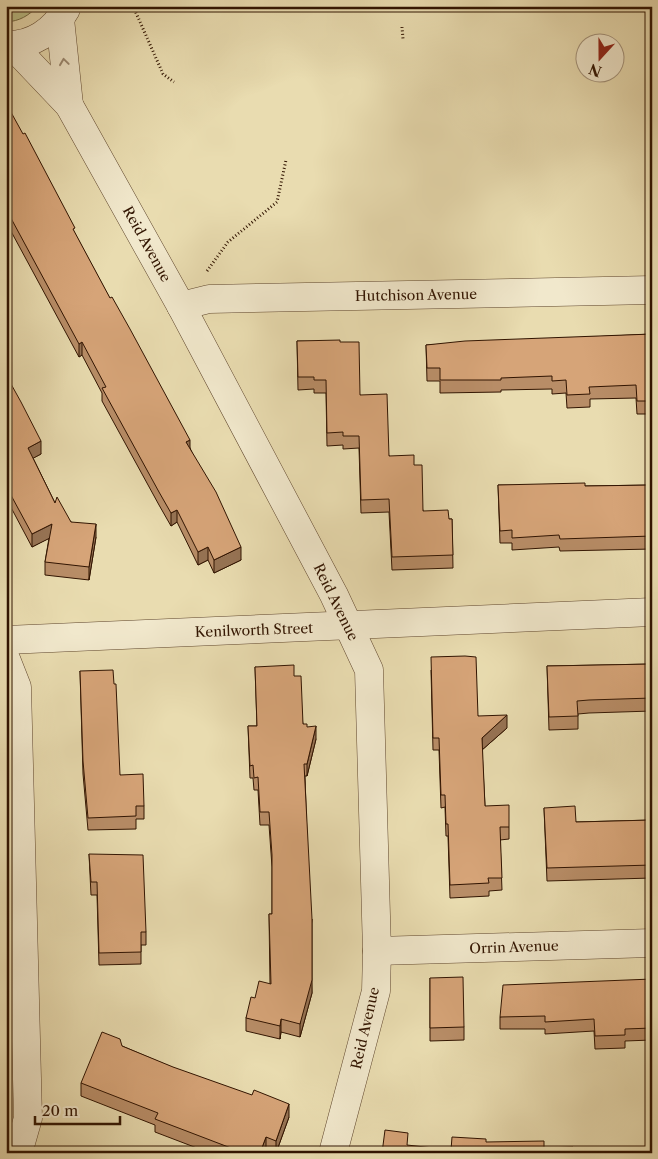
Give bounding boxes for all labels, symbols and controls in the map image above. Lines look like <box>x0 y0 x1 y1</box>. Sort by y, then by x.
north arrow <box>576 32 626 82</box>
one-way arrow <box>59 58 69 67</box>
text: N <box>586 60 604 81</box>
street label: Reid Avenue <box>119 203 175 285</box>
street label: Hutchison Avenue <box>355 285 477 305</box>
street label: Reid Avenue <box>310 560 363 644</box>
street label: Kenilworth Street <box>195 619 313 641</box>
street label: Orrin Avenue <box>469 936 559 958</box>
street label: Reid Avenue <box>347 985 383 1071</box>
scale bar <box>35 1094 120 1126</box>
text: 20 m <box>42 1101 78 1120</box>

